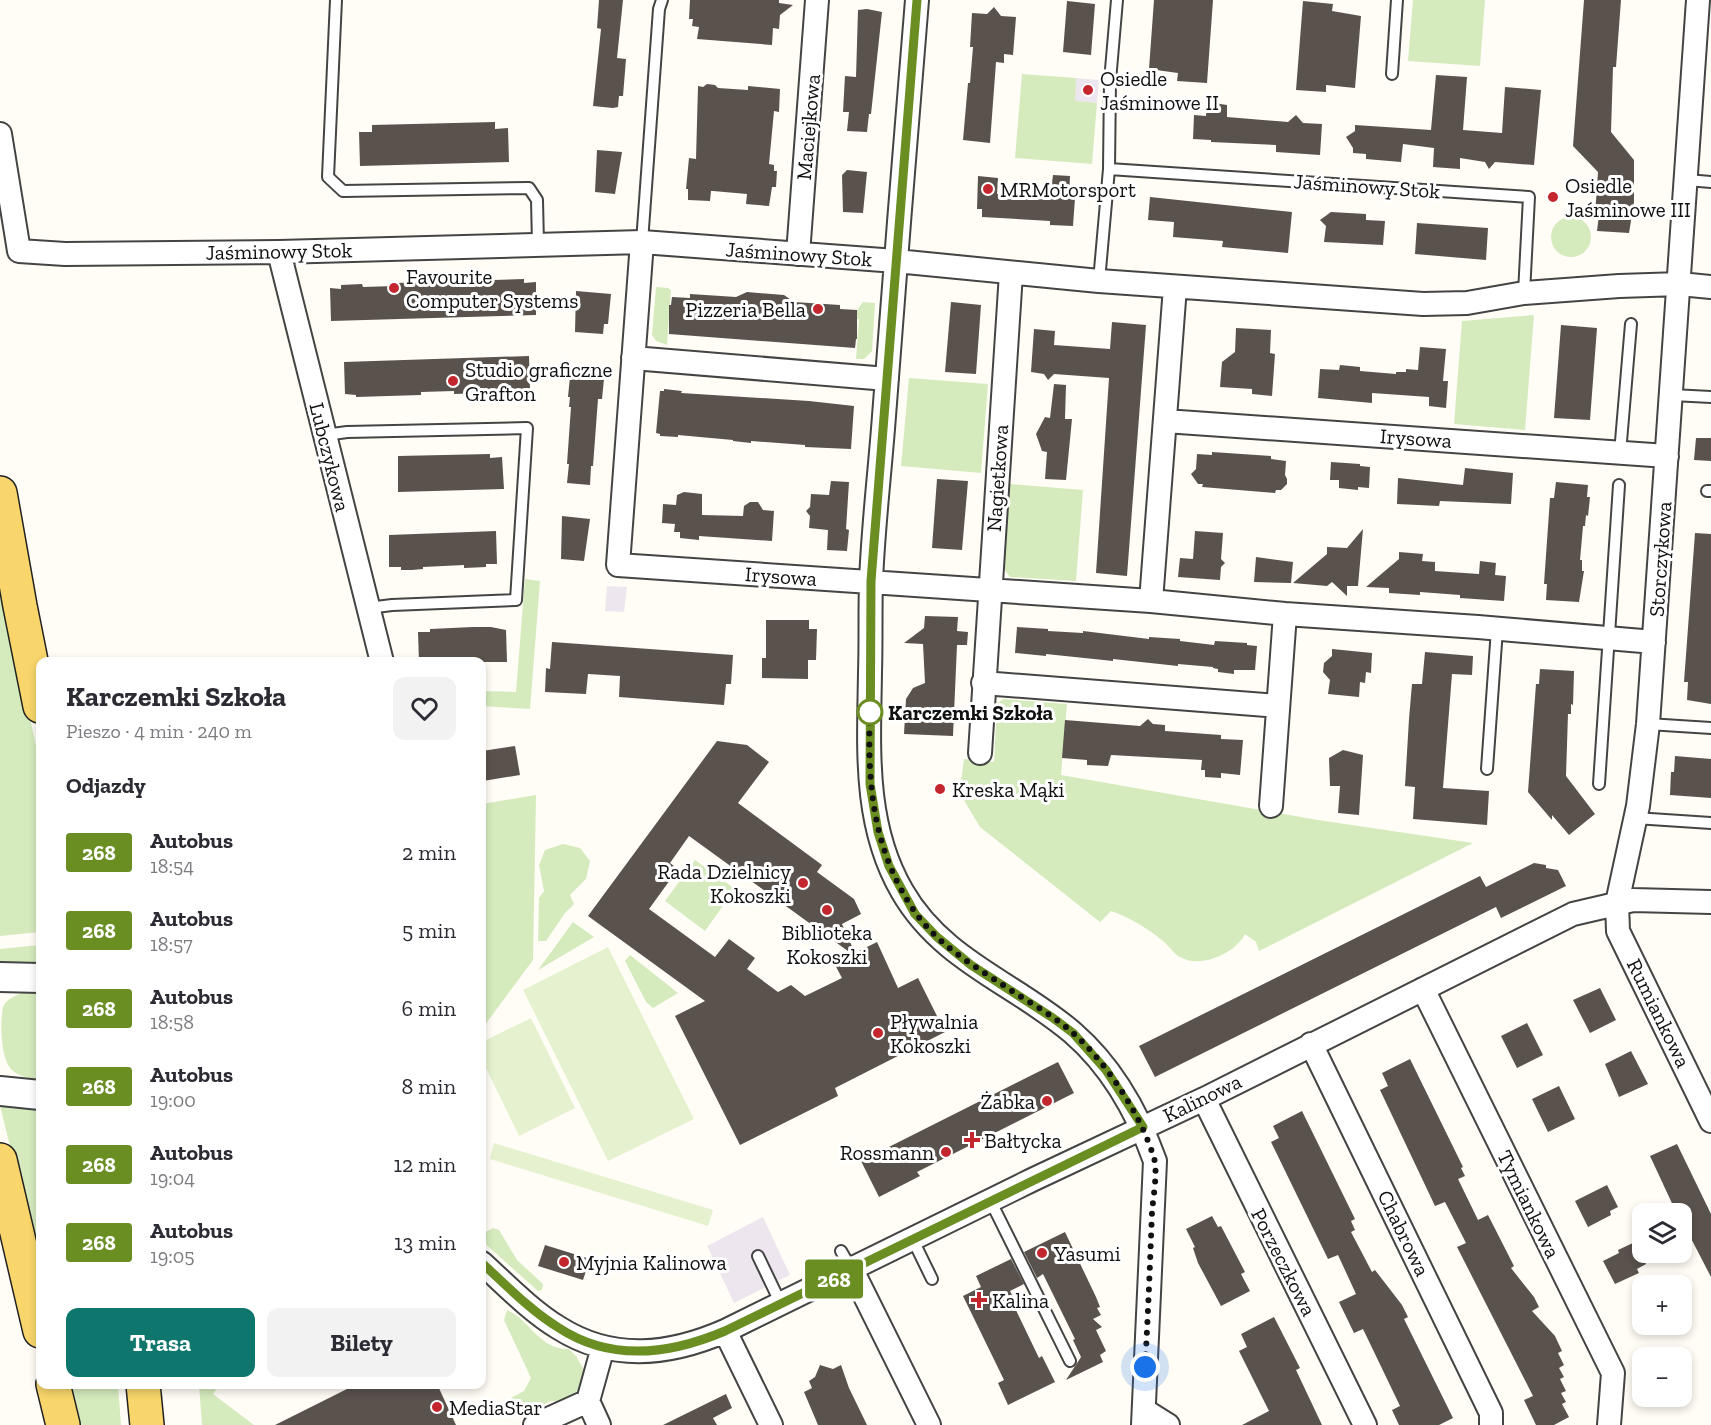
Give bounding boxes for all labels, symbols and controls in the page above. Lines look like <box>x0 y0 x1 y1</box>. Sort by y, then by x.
place label: Osiedle Jaśminowe II <box>1100 66 1219 115</box>
street label: Maciejkowa <box>791 73 826 181</box>
marker: Osiedle Jaśminowe II <box>1081 83 1095 97</box>
street label: Jaśminowy Stok <box>1293 168 1441 204</box>
place label: Osiedle Jaśminowe III <box>1565 173 1691 222</box>
place label: MRMotorsport <box>1000 177 1136 202</box>
marker: MRMotorsport <box>981 182 995 196</box>
marker: Osiedle Jaśminowe III <box>1546 190 1560 204</box>
street label: Jaśminowy Stok <box>725 236 873 272</box>
street label: Jaśminowy Stok <box>205 237 353 265</box>
place label: Favourite Computer Systems <box>406 264 578 313</box>
marker: Favourite Computer Systems <box>387 281 401 295</box>
place label: Pizzeria Bella <box>685 297 806 322</box>
marker: Pizzeria Bella <box>811 302 825 316</box>
place label: Studio graficzne Grafton <box>465 357 613 406</box>
marker: Studio graficzne Grafton <box>446 374 460 388</box>
street label: Lubczykowa <box>304 400 356 514</box>
street label: Nagietkowa <box>981 423 1013 533</box>
street label: Irysowa <box>1379 423 1453 453</box>
street label: Storczykowa <box>1643 500 1677 618</box>
street label: Irysowa <box>744 561 818 591</box>
button: heart <box>393 677 456 740</box>
text: Karczemki Szkoła <box>66 680 286 713</box>
marker: Karczemki Szkoła <box>857 699 883 725</box>
place label: Karczemki Szkoła <box>888 700 1054 725</box>
text: Pieszo · 4 min · 240 m <box>66 719 252 743</box>
text: Odjazdy <box>66 772 146 799</box>
place label: Kreska Mąki <box>952 777 1065 802</box>
marker: Kreska Mąki <box>933 782 947 796</box>
text: Autobus <box>150 827 233 854</box>
text: 2 min <box>402 839 456 866</box>
text: 268 <box>82 840 116 865</box>
text: 18:54 <box>150 854 194 878</box>
place label: Rada Dzielnicy Kokoszki <box>657 859 791 908</box>
marker: Rada Dzielnicy Kokoszki <box>796 876 810 890</box>
marker: Biblioteka Kokoszki <box>820 903 834 917</box>
text: Autobus <box>150 905 233 932</box>
text: 5 min <box>402 917 456 944</box>
text: 268 <box>82 918 116 943</box>
place label: Biblioteka Kokoszki <box>782 920 872 969</box>
text: 18:57 <box>150 932 193 956</box>
street label: Rumiankowa <box>1622 954 1696 1072</box>
text: Autobus <box>150 983 233 1010</box>
text: 6 min <box>402 995 456 1022</box>
text: 268 <box>82 996 116 1021</box>
place label: Pływalnia Kokoszki <box>890 1009 978 1058</box>
text: 18:58 <box>150 1010 194 1034</box>
marker: Pływalnia Kokoszki <box>871 1026 885 1040</box>
text: Autobus <box>150 1061 233 1088</box>
street label: Kalinowa <box>1159 1068 1245 1128</box>
text: 8 min <box>401 1073 456 1100</box>
text: 268 <box>82 1074 116 1099</box>
text: 19:00 <box>150 1088 196 1112</box>
place label: Żabka <box>980 1089 1035 1114</box>
marker: Żabka <box>1040 1094 1054 1108</box>
place label: Bałtycka <box>984 1128 1062 1153</box>
marker: Bałtycka <box>965 1133 979 1147</box>
text: Autobus <box>150 1139 233 1166</box>
place label: Rossmann <box>840 1140 934 1165</box>
marker: Rossmann <box>939 1145 953 1159</box>
street label: Tymiankowa <box>1492 1146 1566 1262</box>
text: 12 min <box>393 1151 456 1178</box>
text: 268 <box>82 1152 116 1177</box>
text: 19:04 <box>150 1166 195 1190</box>
street label: Chabrowa <box>1373 1186 1435 1280</box>
map controls <box>1632 1203 1692 1407</box>
button: layers <box>1632 1203 1692 1263</box>
street label: Porzeczkowa <box>1246 1204 1322 1320</box>
text: Autobus <box>150 1217 233 1244</box>
text: 13 min <box>394 1229 456 1256</box>
text: 268 <box>82 1230 116 1255</box>
place label: Yasumi <box>1053 1241 1121 1266</box>
text: 19:05 <box>150 1244 195 1268</box>
marker: Yasumi <box>1035 1246 1049 1260</box>
place label: Myjnia Kalinowa <box>576 1250 727 1276</box>
marker: Myjnia Kalinowa <box>557 1255 571 1269</box>
line badge: 268 <box>800 1260 868 1298</box>
text: 268 <box>817 1267 851 1292</box>
button: + <box>1632 1275 1692 1335</box>
place label: Kalina <box>992 1288 1049 1313</box>
marker: Kalina <box>970 1291 988 1309</box>
button: Trasa <box>66 1308 255 1377</box>
button: Bilety <box>267 1308 456 1377</box>
button: − <box>1632 1347 1692 1407</box>
your location <box>1130 1352 1160 1382</box>
place label: MediaStar <box>449 1395 542 1420</box>
marker: MediaStar <box>430 1400 444 1414</box>

